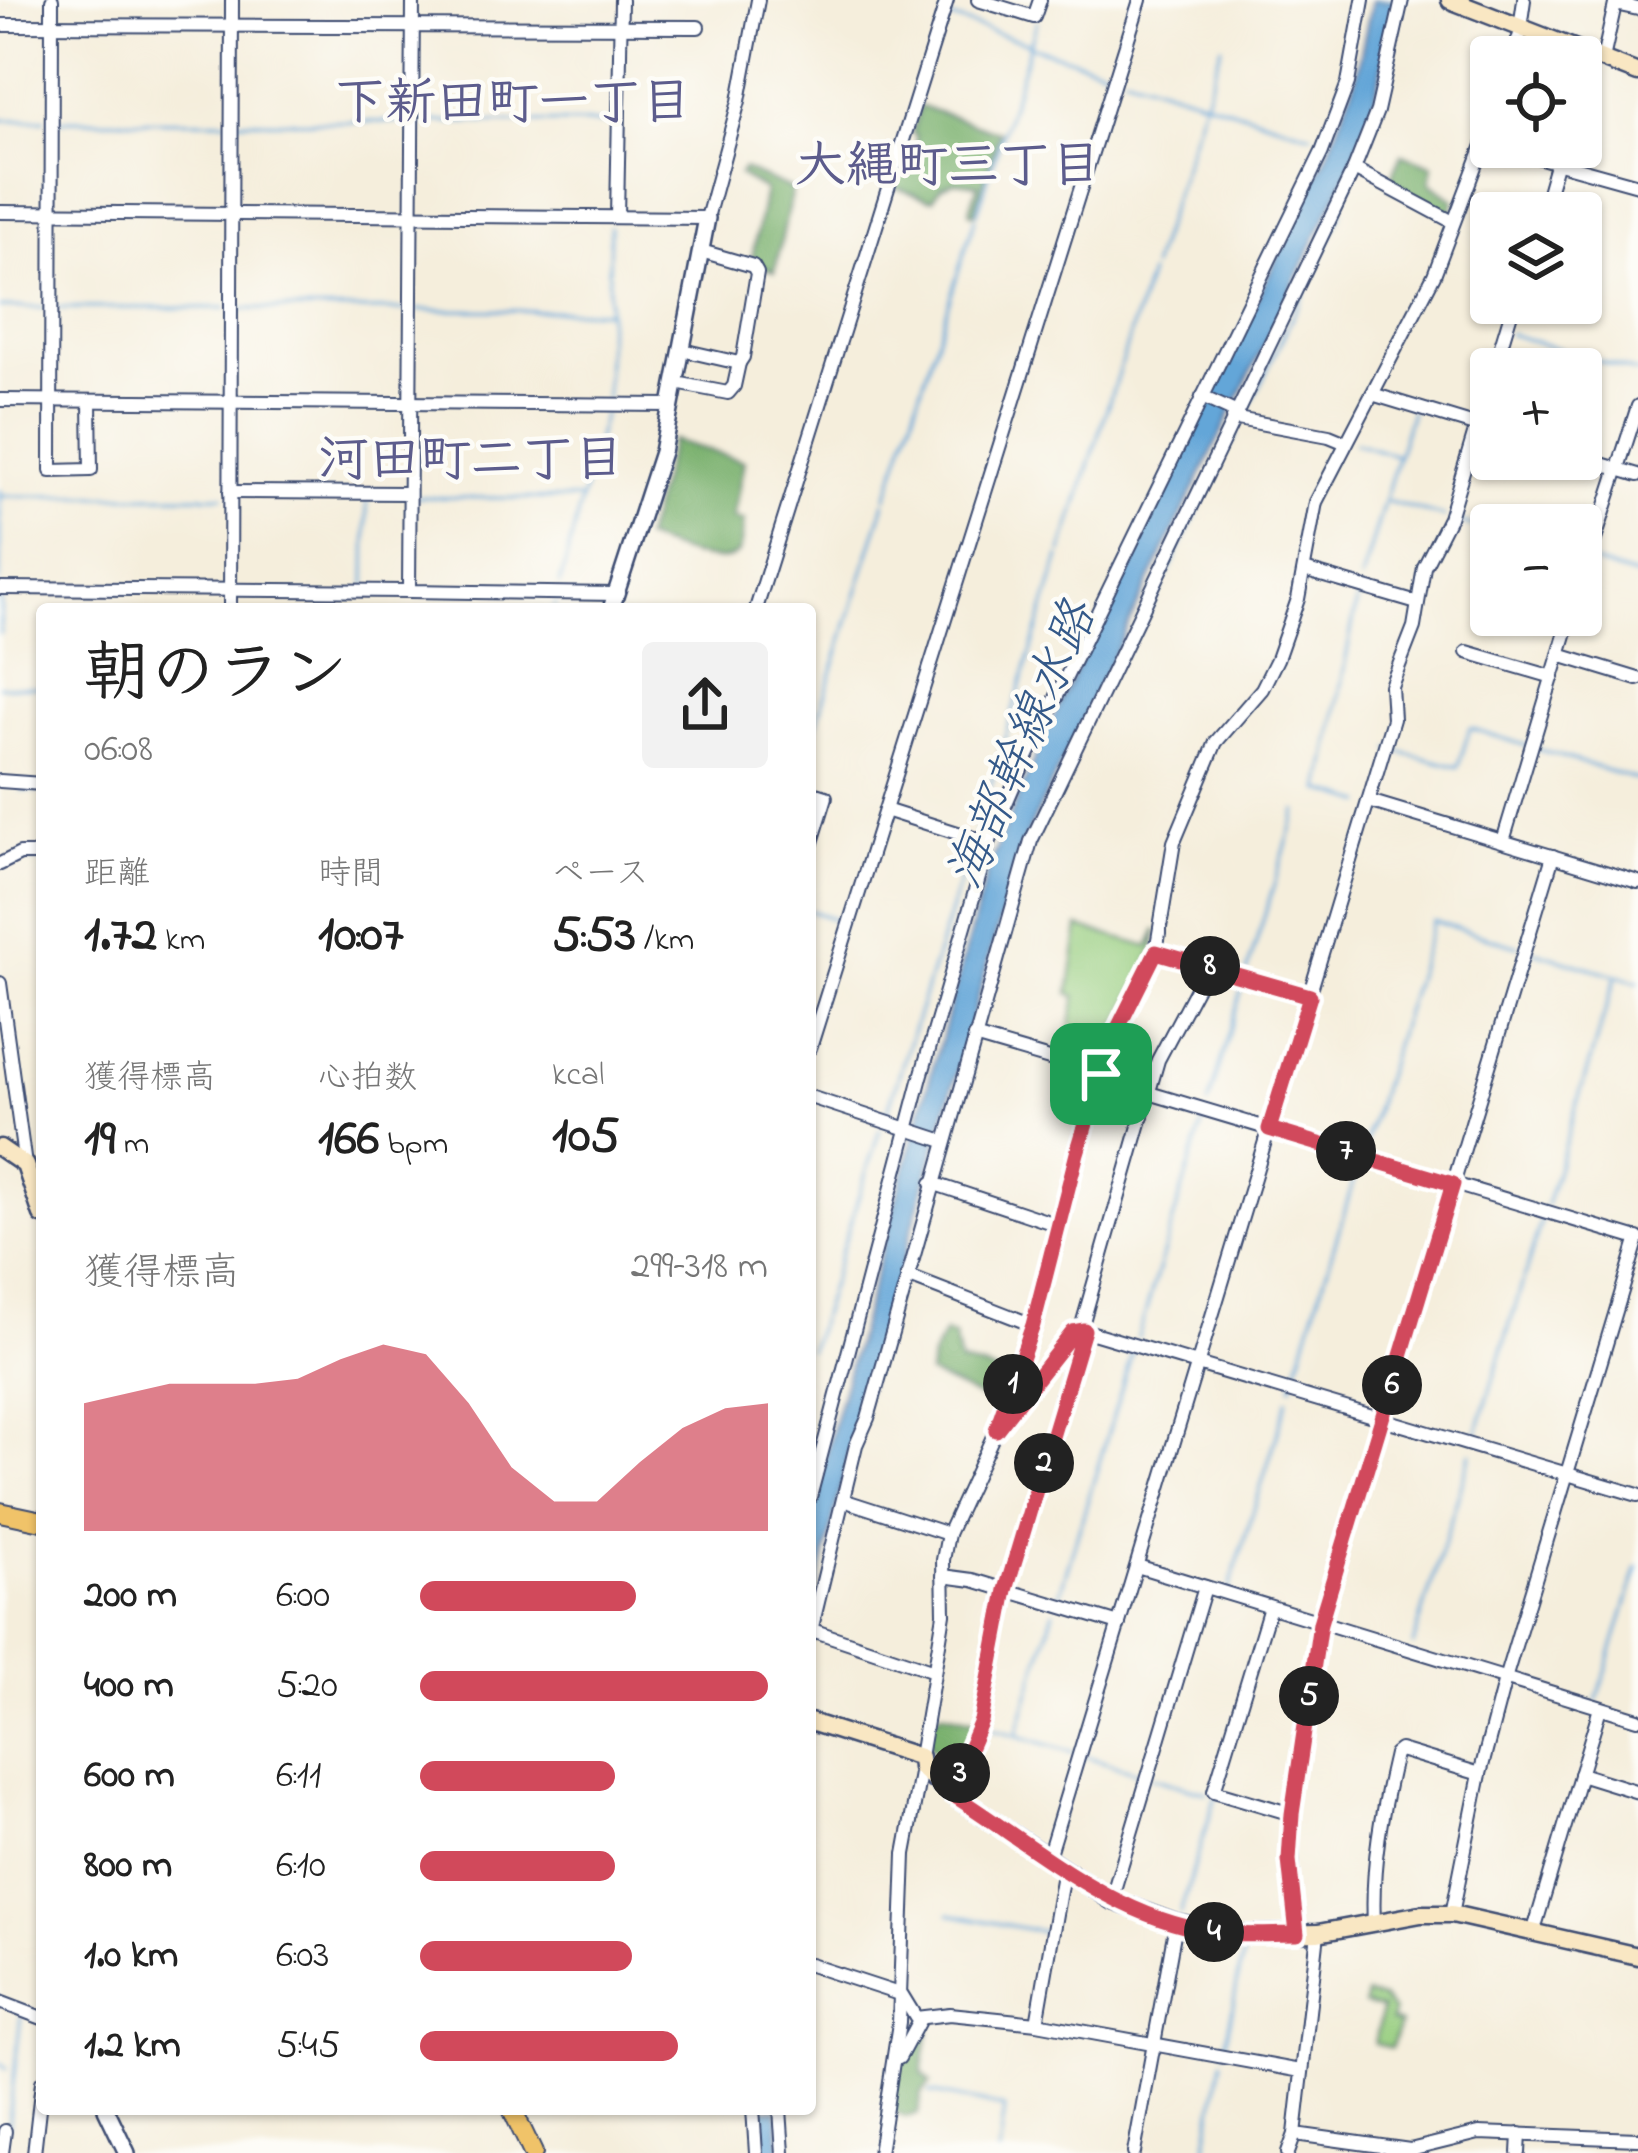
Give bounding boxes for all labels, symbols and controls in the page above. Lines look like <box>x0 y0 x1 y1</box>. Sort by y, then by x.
map controls <box>1470 36 1602 636</box>
button: locate <box>1470 36 1602 168</box>
district label: 下新田町一丁目 <box>334 68 692 143</box>
district label: 大縄町三丁目 <box>795 131 1101 206</box>
button: layers <box>1470 192 1602 324</box>
button: + <box>1470 348 1602 480</box>
district label: 河田町二丁目 <box>318 425 624 500</box>
button: − <box>1470 504 1602 636</box>
water label: 海部幹線水路 <box>930 588 1120 902</box>
text: 朝のラン <box>84 629 348 725</box>
button: share <box>642 642 768 768</box>
text: 06:08 <box>84 722 153 779</box>
text: 距離 <box>84 851 150 899</box>
text: 時間 <box>318 851 384 899</box>
text: ペース <box>552 851 649 899</box>
text: 1.72 <box>84 899 157 974</box>
text: 10:07 <box>318 899 404 974</box>
text: 5:53 <box>552 899 636 974</box>
text: km <box>157 917 205 965</box>
text: /km <box>636 917 694 965</box>
pin: 8 <box>1180 936 1240 996</box>
text: 8 <box>1204 942 1216 990</box>
pin <box>1050 1023 1152 1125</box>
icon: arrive <box>1068 1041 1134 1107</box>
text: kcal <box>552 1052 604 1100</box>
text: 獲得標高 <box>84 1055 216 1103</box>
text: 心拍数 <box>318 1055 417 1103</box>
text: 105 <box>552 1100 619 1175</box>
text: 19 <box>84 1103 116 1178</box>
text: 166 <box>318 1103 379 1178</box>
text: m <box>116 1121 149 1169</box>
text: bpm <box>379 1121 448 1169</box>
pin: 7 <box>1316 1121 1376 1181</box>
text: 7 <box>1339 1127 1353 1175</box>
text: 299–318 m <box>631 1239 768 1296</box>
text: 獲得標高 <box>84 1246 240 1303</box>
pin: 1 <box>983 1354 1043 1414</box>
pin: 6 <box>1362 1355 1422 1415</box>
text: 1 <box>1008 1360 1018 1408</box>
text: 6 <box>1385 1361 1399 1409</box>
pin: 2 <box>1014 1433 1074 1493</box>
text: 2 <box>1036 1439 1052 1487</box>
text: 200 m <box>84 1568 177 1625</box>
text: 6:00 <box>276 1568 330 1625</box>
text: 400 m <box>84 1658 174 1715</box>
text: 5:20 <box>276 1658 338 1715</box>
pin: 5 <box>1279 1666 1339 1726</box>
text: 5 <box>1300 1672 1318 1720</box>
pin: 3 <box>930 1743 990 1803</box>
text: 600 m <box>84 1748 175 1805</box>
text: 6:11 <box>276 1748 321 1805</box>
text: 3 <box>953 1749 967 1797</box>
text: 800 m <box>84 1838 172 1895</box>
text: 6:10 <box>276 1838 326 1895</box>
pin: 4 <box>1184 1902 1244 1962</box>
text: 4 <box>1207 1908 1221 1956</box>
text: 1.0 km <box>84 1928 178 1985</box>
text: 6:03 <box>276 1928 329 1985</box>
text: 1.2 km <box>84 2018 181 2075</box>
text: 5:45 <box>276 2018 340 2075</box>

